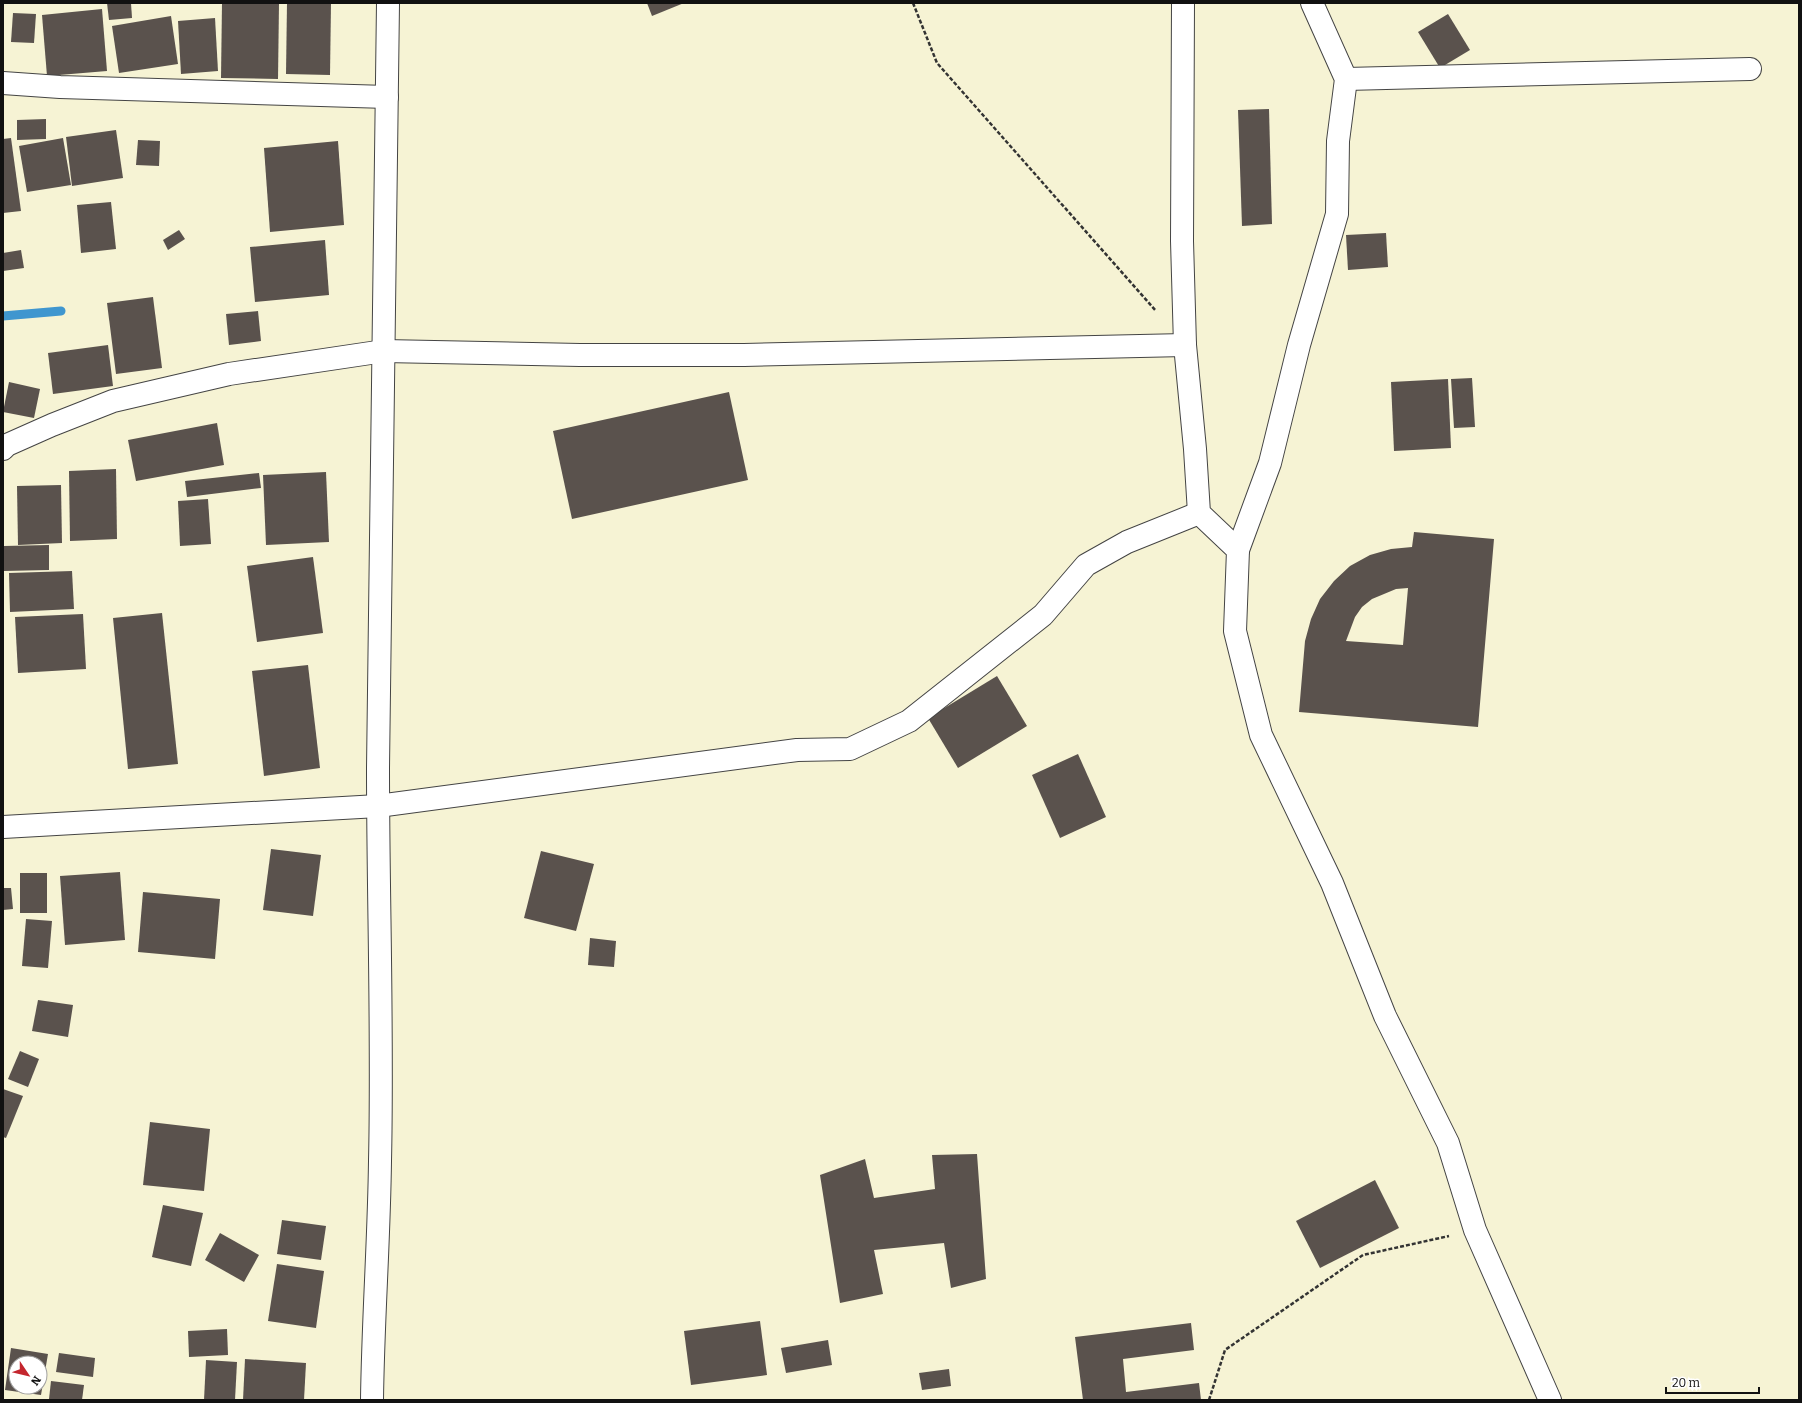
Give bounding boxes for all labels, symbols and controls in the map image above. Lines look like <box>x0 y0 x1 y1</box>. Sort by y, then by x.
north arrow <box>8 1355 48 1395</box>
scale bar <box>1666 1369 1759 1395</box>
text: N <box>28 1373 44 1388</box>
text: 20 m <box>1672 1376 1701 1390</box>

